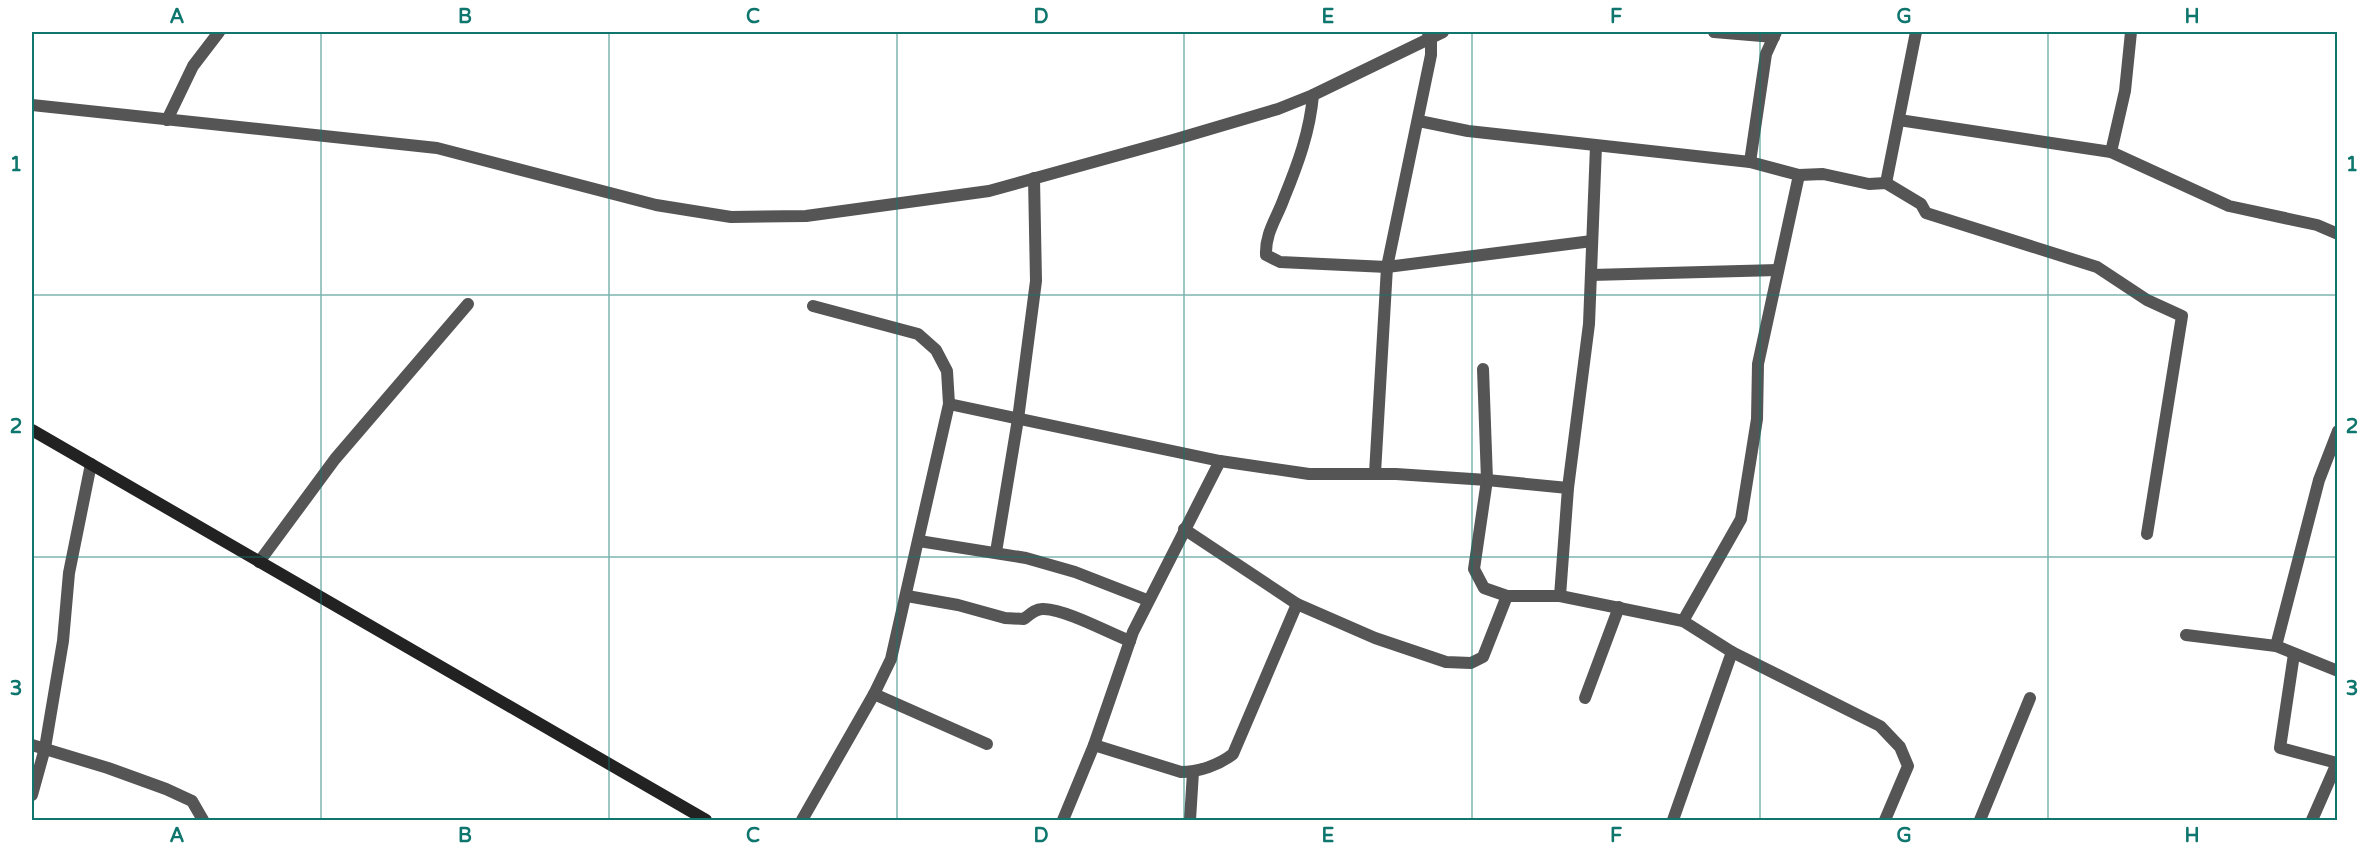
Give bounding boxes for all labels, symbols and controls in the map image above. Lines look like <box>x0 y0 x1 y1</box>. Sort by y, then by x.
text: A <box>170 5 185 29</box>
text: B <box>458 5 472 29</box>
text: C <box>746 5 760 29</box>
text: D <box>1033 5 1049 29</box>
text: E <box>1322 5 1335 29</box>
text: F <box>1610 5 1622 29</box>
text: G <box>1896 5 1912 29</box>
text: H <box>2184 5 2200 29</box>
text: 1 <box>10 153 22 177</box>
text: 1 <box>2346 153 2358 177</box>
text: 2 <box>10 415 22 439</box>
text: 2 <box>2346 415 2358 439</box>
text: 3 <box>10 677 22 701</box>
text: 3 <box>2346 677 2358 701</box>
text: A <box>170 824 185 848</box>
text: B <box>458 824 472 848</box>
text: C <box>746 824 760 848</box>
text: D <box>1033 824 1049 848</box>
text: E <box>1322 824 1335 848</box>
text: F <box>1610 824 1622 848</box>
text: G <box>1896 824 1912 848</box>
text: H <box>2184 824 2200 848</box>

